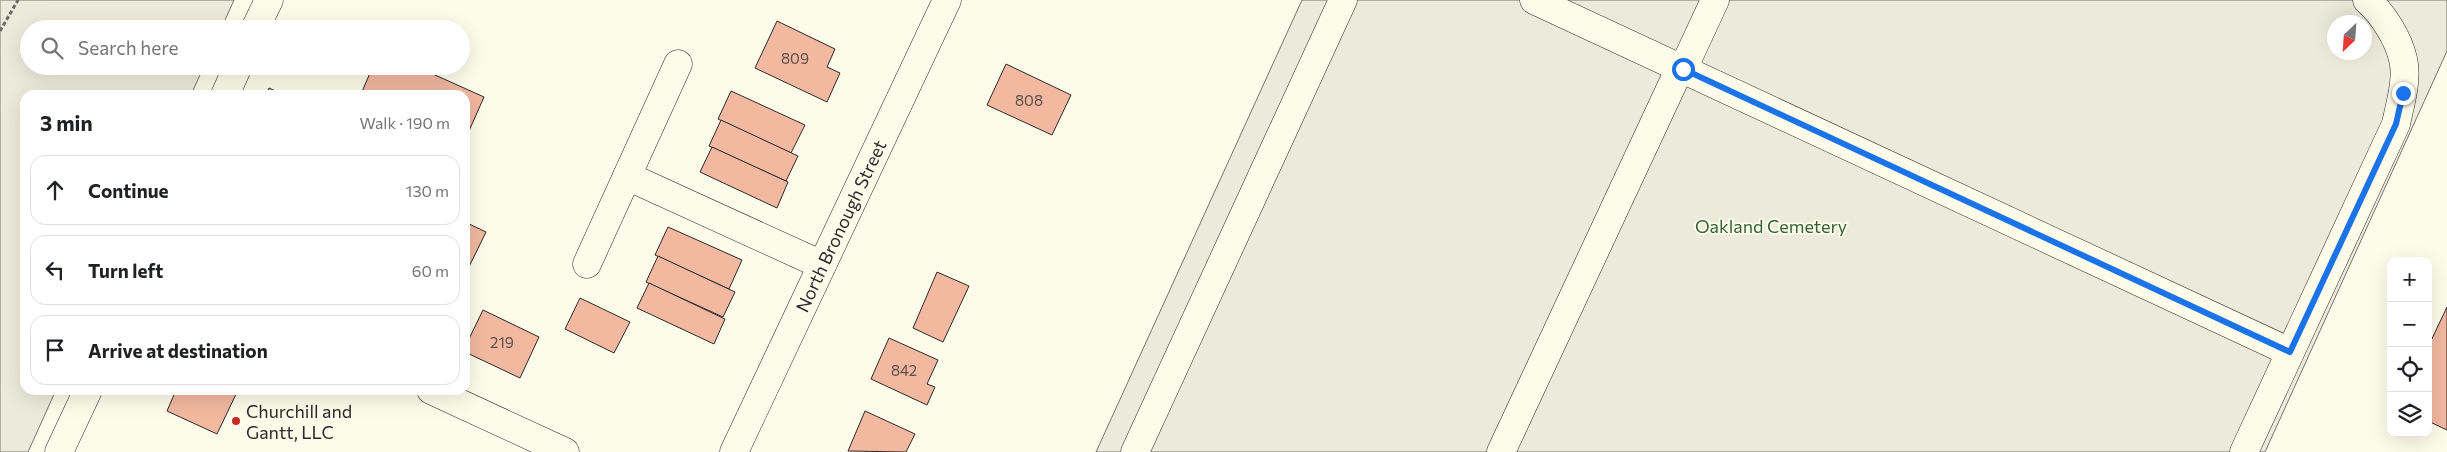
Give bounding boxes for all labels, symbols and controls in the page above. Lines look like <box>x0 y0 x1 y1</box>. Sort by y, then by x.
north arrow <box>2327 15 2372 60</box>
search box <box>20 20 470 75</box>
icon: search <box>38 34 66 62</box>
text: Search here <box>78 36 178 59</box>
house number: 809 <box>781 49 809 67</box>
route start <box>1672 58 1695 81</box>
route end <box>2392 82 2415 105</box>
house number: 808 <box>1015 91 1043 109</box>
text: 3 min <box>40 110 93 135</box>
text: Walk · 190 m <box>360 113 450 132</box>
street label: North Bronough Street <box>791 136 891 315</box>
icon: ahead <box>41 176 69 204</box>
text: Continue <box>88 179 168 202</box>
text: 130 m <box>406 181 449 200</box>
park label: Oakland Cemetery <box>1695 215 1847 237</box>
icon: left <box>41 256 69 284</box>
map controls <box>2387 257 2432 437</box>
button: + <box>2387 257 2432 302</box>
text: Turn left <box>88 259 163 282</box>
text: 60 m <box>412 261 449 280</box>
button: − <box>2387 302 2432 347</box>
house number: 219 <box>490 333 514 351</box>
icon: arrive <box>41 336 69 364</box>
text: Arrive at destination <box>88 339 268 362</box>
button: locate <box>2387 347 2432 392</box>
house number: 842 <box>891 361 917 379</box>
button: layers <box>2387 392 2432 437</box>
place label: Churchill and Gantt, LLC <box>246 400 352 443</box>
marker: Churchill and Gantt, LLC <box>230 415 242 427</box>

